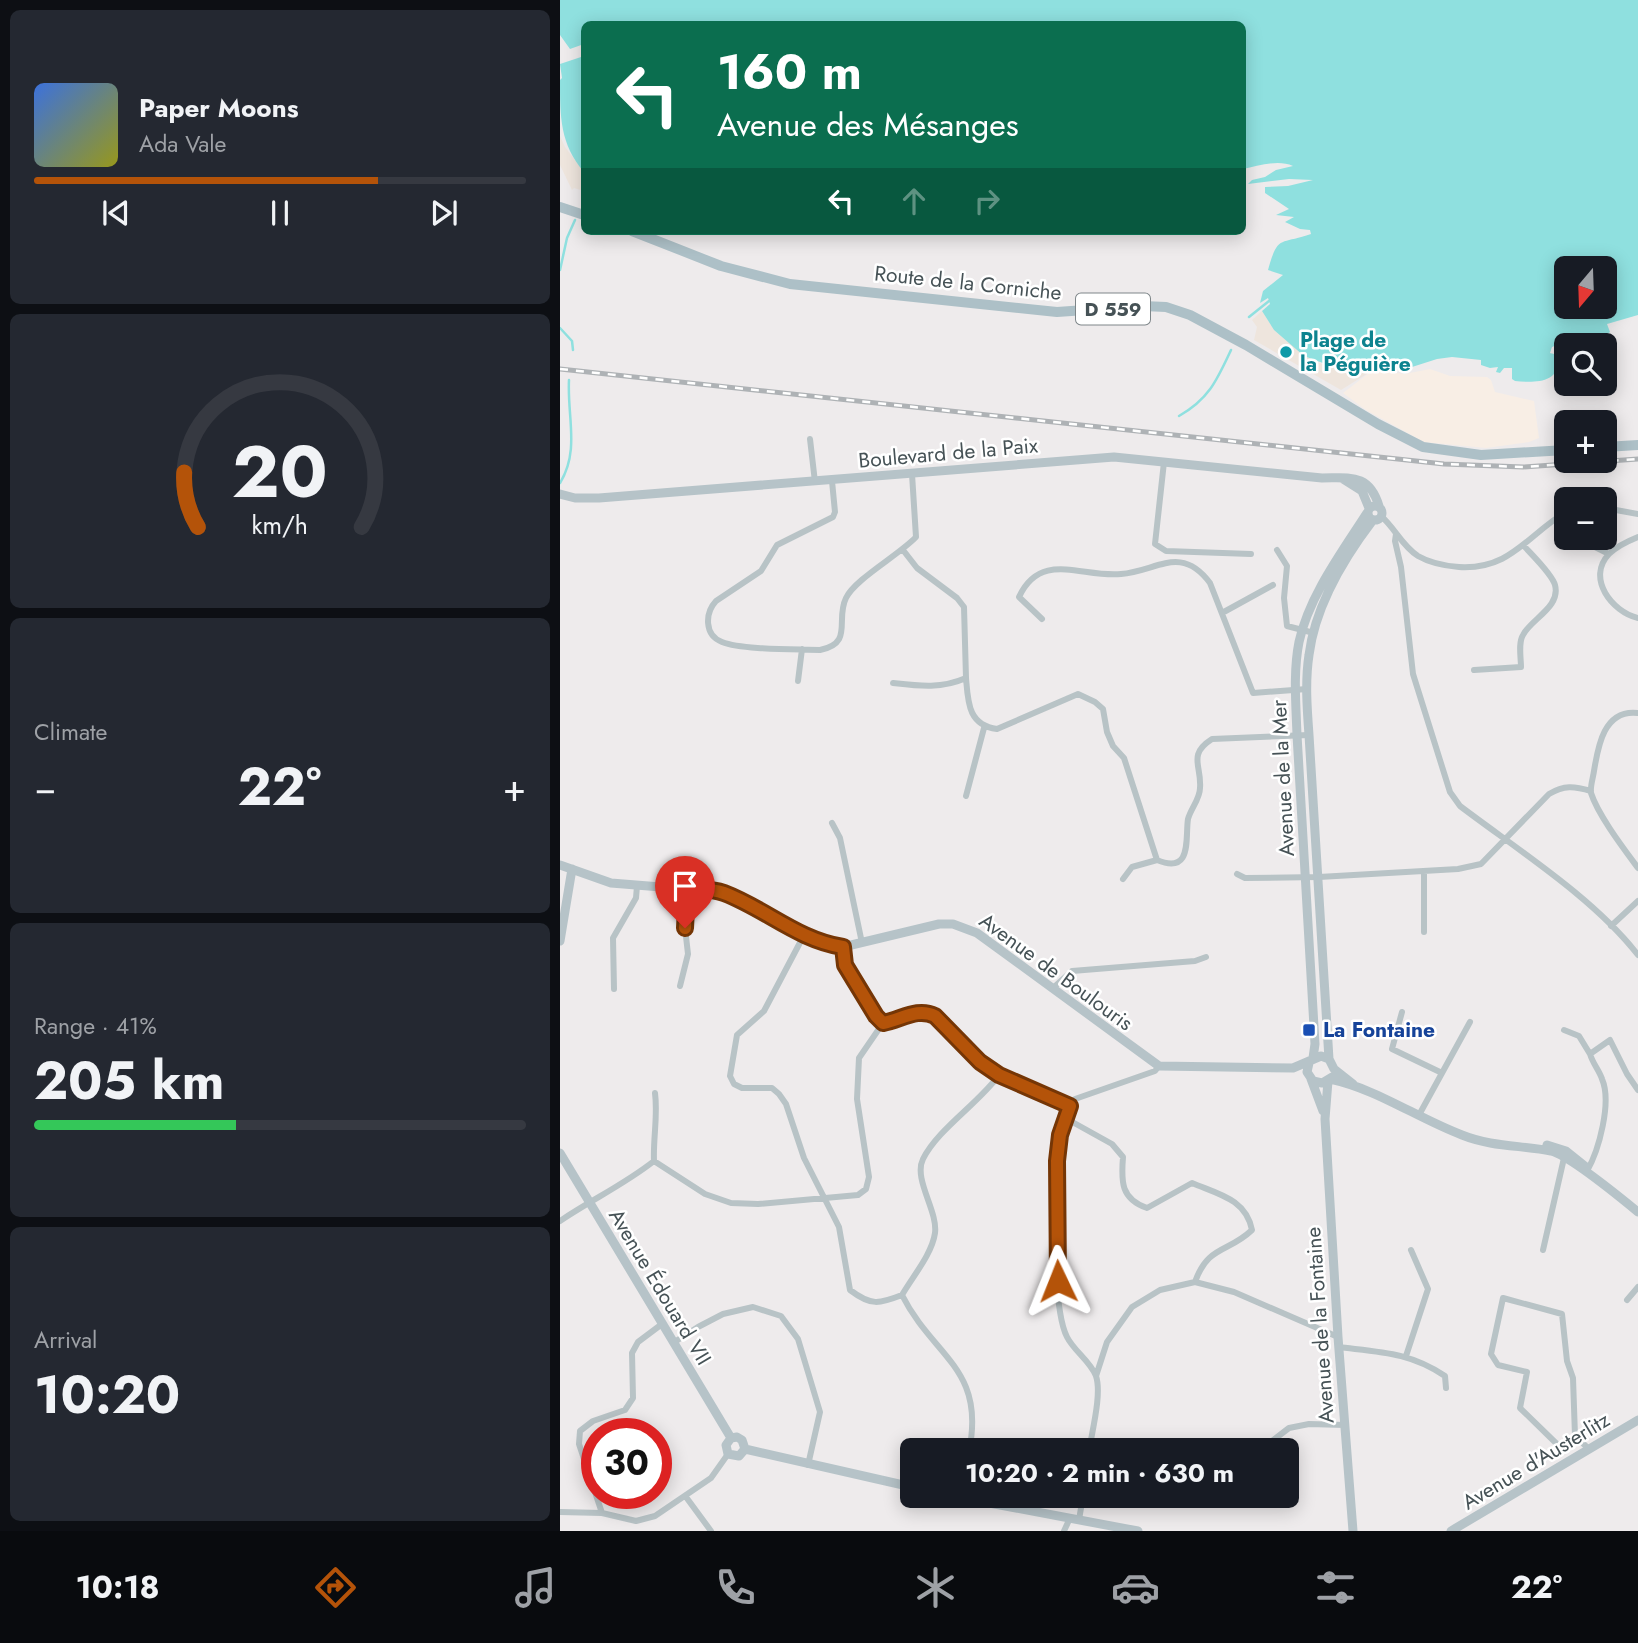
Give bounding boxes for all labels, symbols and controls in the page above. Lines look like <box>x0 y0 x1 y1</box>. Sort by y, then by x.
text: 160 m <box>717 37 862 107</box>
icon: left <box>602 49 693 140</box>
text: Paper Moons <box>139 89 299 127</box>
text: Avenue des Mésanges <box>717 102 1019 148</box>
text: Ada Vale <box>139 127 226 161</box>
icon: left <box>822 182 860 220</box>
icon: ahead <box>895 182 933 220</box>
icon: right <box>968 182 1006 220</box>
icon: previous <box>97 194 135 232</box>
icon: pause <box>261 194 299 232</box>
icon: next <box>425 194 463 232</box>
north arrow <box>1554 256 1617 318</box>
map controls <box>1554 256 1617 550</box>
street label: Route de la Corniche <box>873 258 1063 308</box>
road number: D 559 <box>1076 294 1150 324</box>
place label: Plage de la Péguière <box>1300 325 1411 379</box>
button: search <box>1554 333 1617 396</box>
marker: Plage de la Péguière <box>1278 344 1294 360</box>
button: + <box>1554 410 1617 473</box>
text: 20 <box>232 420 328 525</box>
street label: Boulevard de la Paix <box>857 430 1039 476</box>
button: − <box>1554 487 1617 550</box>
text: km/h <box>252 507 308 543</box>
street label: Avenue de la Mer <box>1264 698 1302 857</box>
text: Climate <box>34 715 107 749</box>
text: 22° <box>238 749 321 825</box>
text: − <box>34 760 56 815</box>
text: + <box>503 760 526 815</box>
pin <box>655 856 715 928</box>
icon: arrive <box>666 867 704 905</box>
street label: Avenue de Boulouris <box>973 906 1139 1038</box>
text: Range · 41% <box>34 1009 157 1043</box>
place label: La Fontaine <box>1323 1015 1435 1045</box>
marker: La Fontaine <box>1301 1022 1317 1038</box>
text: 205 km <box>34 1043 224 1119</box>
street label: Avenue Édouard VII <box>601 1203 719 1371</box>
street label: Avenue de la Fontaine <box>1298 1226 1342 1424</box>
position arrow <box>1021 1244 1095 1318</box>
text: Arrival <box>34 1323 97 1357</box>
text: 10:20 <box>34 1357 180 1433</box>
street label: Avenue d'Austerlitz <box>1456 1405 1616 1517</box>
speed limit sign: 30 <box>581 1418 672 1509</box>
text: 10:20 · 2 min · 630 m <box>965 1454 1234 1492</box>
icon: directions <box>311 1563 360 1612</box>
icon: music <box>511 1563 560 1612</box>
icon: phone <box>711 1563 760 1612</box>
icon: climate <box>911 1563 960 1612</box>
icon: car <box>1111 1563 1160 1612</box>
icon: filters <box>1311 1563 1360 1612</box>
text: 10:18 <box>76 1564 160 1610</box>
text: 22° <box>1511 1564 1562 1610</box>

